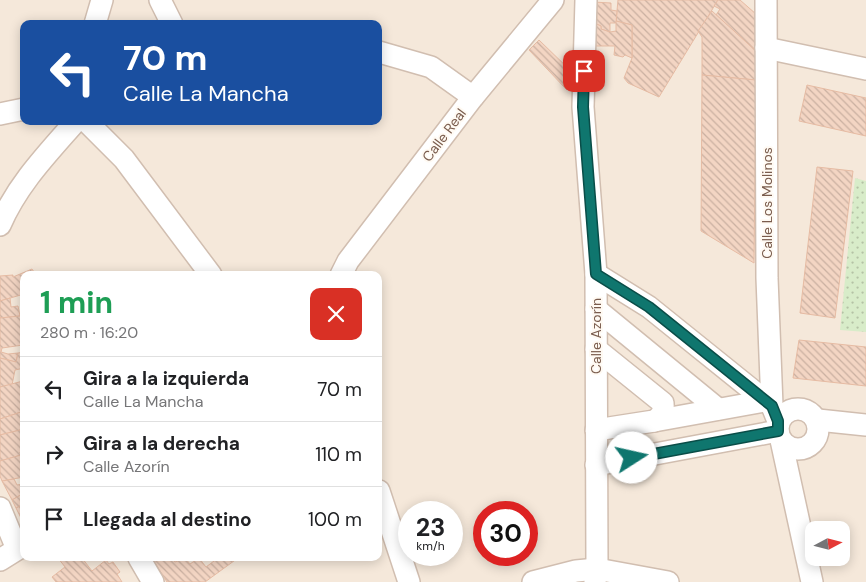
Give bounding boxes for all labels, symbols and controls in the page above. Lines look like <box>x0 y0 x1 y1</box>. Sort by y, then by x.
text: 70 m <box>123 35 207 81</box>
icon: left <box>40 40 105 105</box>
pin <box>563 50 605 92</box>
icon: arrive <box>570 57 598 85</box>
text: Calle La Mancha <box>123 79 289 108</box>
street label: Calle Real <box>418 105 470 165</box>
street label: Calle Los Molinos <box>758 147 776 259</box>
text: 1 min <box>40 283 113 322</box>
button: close <box>310 288 362 340</box>
street label: Calle Azorín <box>587 298 605 374</box>
text: 280 m · 16:20 <box>40 322 138 343</box>
text: Gira a la izquierda <box>83 366 249 391</box>
icon: left <box>40 375 68 403</box>
text: 70 m <box>317 377 362 402</box>
text: Calle La Mancha <box>83 391 203 412</box>
text: Gira a la derecha <box>83 431 240 456</box>
position arrow <box>605 431 657 483</box>
icon: right <box>40 440 68 468</box>
text: 110 m <box>315 442 362 467</box>
text: Calle Azorín <box>83 456 170 477</box>
speed limit sign: 30 <box>473 501 538 566</box>
icon: arrive <box>40 505 68 533</box>
text: Llegada al destino <box>83 507 252 532</box>
text: 100 m <box>308 507 362 532</box>
text: 23 <box>416 511 445 544</box>
north arrow <box>805 521 850 566</box>
map controls <box>805 521 850 566</box>
text: km/h <box>416 538 445 554</box>

